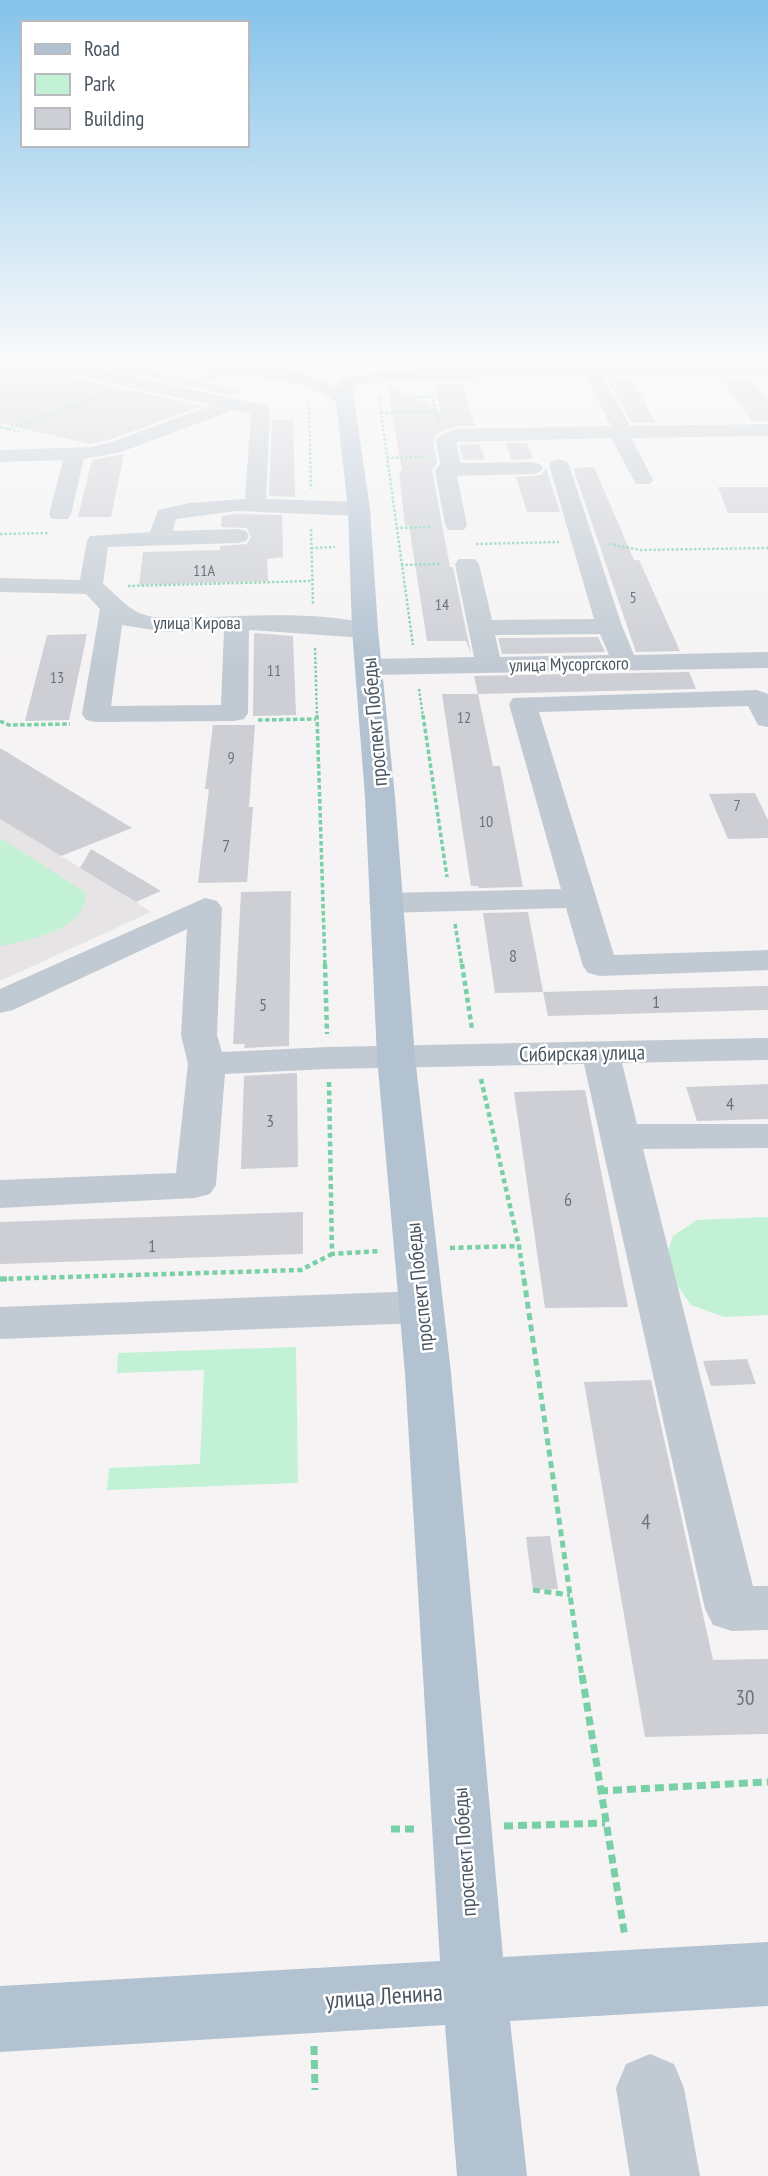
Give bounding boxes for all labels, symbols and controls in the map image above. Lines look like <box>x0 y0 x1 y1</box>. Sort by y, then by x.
legend <box>21 21 248 147</box>
text: Road <box>84 35 120 62</box>
text: Park <box>84 70 115 97</box>
text: Building <box>84 105 144 132</box>
house number: 11А <box>193 560 215 580</box>
house number: 5 <box>629 587 637 607</box>
house number: 14 <box>435 594 449 614</box>
street label: улица Кирова <box>153 611 241 634</box>
street label: улица Мусоргского <box>509 651 629 677</box>
street label: проспект Победы <box>355 656 393 788</box>
house number: 11 <box>267 660 281 680</box>
house number: 13 <box>50 667 64 687</box>
house number: 12 <box>457 707 471 727</box>
house number: 9 <box>227 747 235 767</box>
house number: 7 <box>733 795 741 815</box>
house number: 10 <box>479 811 493 831</box>
house number: 7 <box>222 834 230 857</box>
house number: 8 <box>509 944 517 967</box>
house number: 1 <box>652 990 660 1013</box>
house number: 5 <box>259 993 267 1016</box>
street label: Сибирская улица <box>519 1038 645 1068</box>
house number: 4 <box>726 1092 734 1115</box>
house number: 3 <box>266 1109 274 1132</box>
house number: 6 <box>564 1188 572 1211</box>
street label: проспект Победы <box>399 1221 439 1353</box>
house number: 1 <box>148 1234 156 1257</box>
house number: 4 <box>641 1508 651 1535</box>
house number: 30 <box>736 1684 754 1711</box>
street label: проспект Победы <box>446 1787 482 1917</box>
street label: улица Ленина <box>324 1976 444 2016</box>

